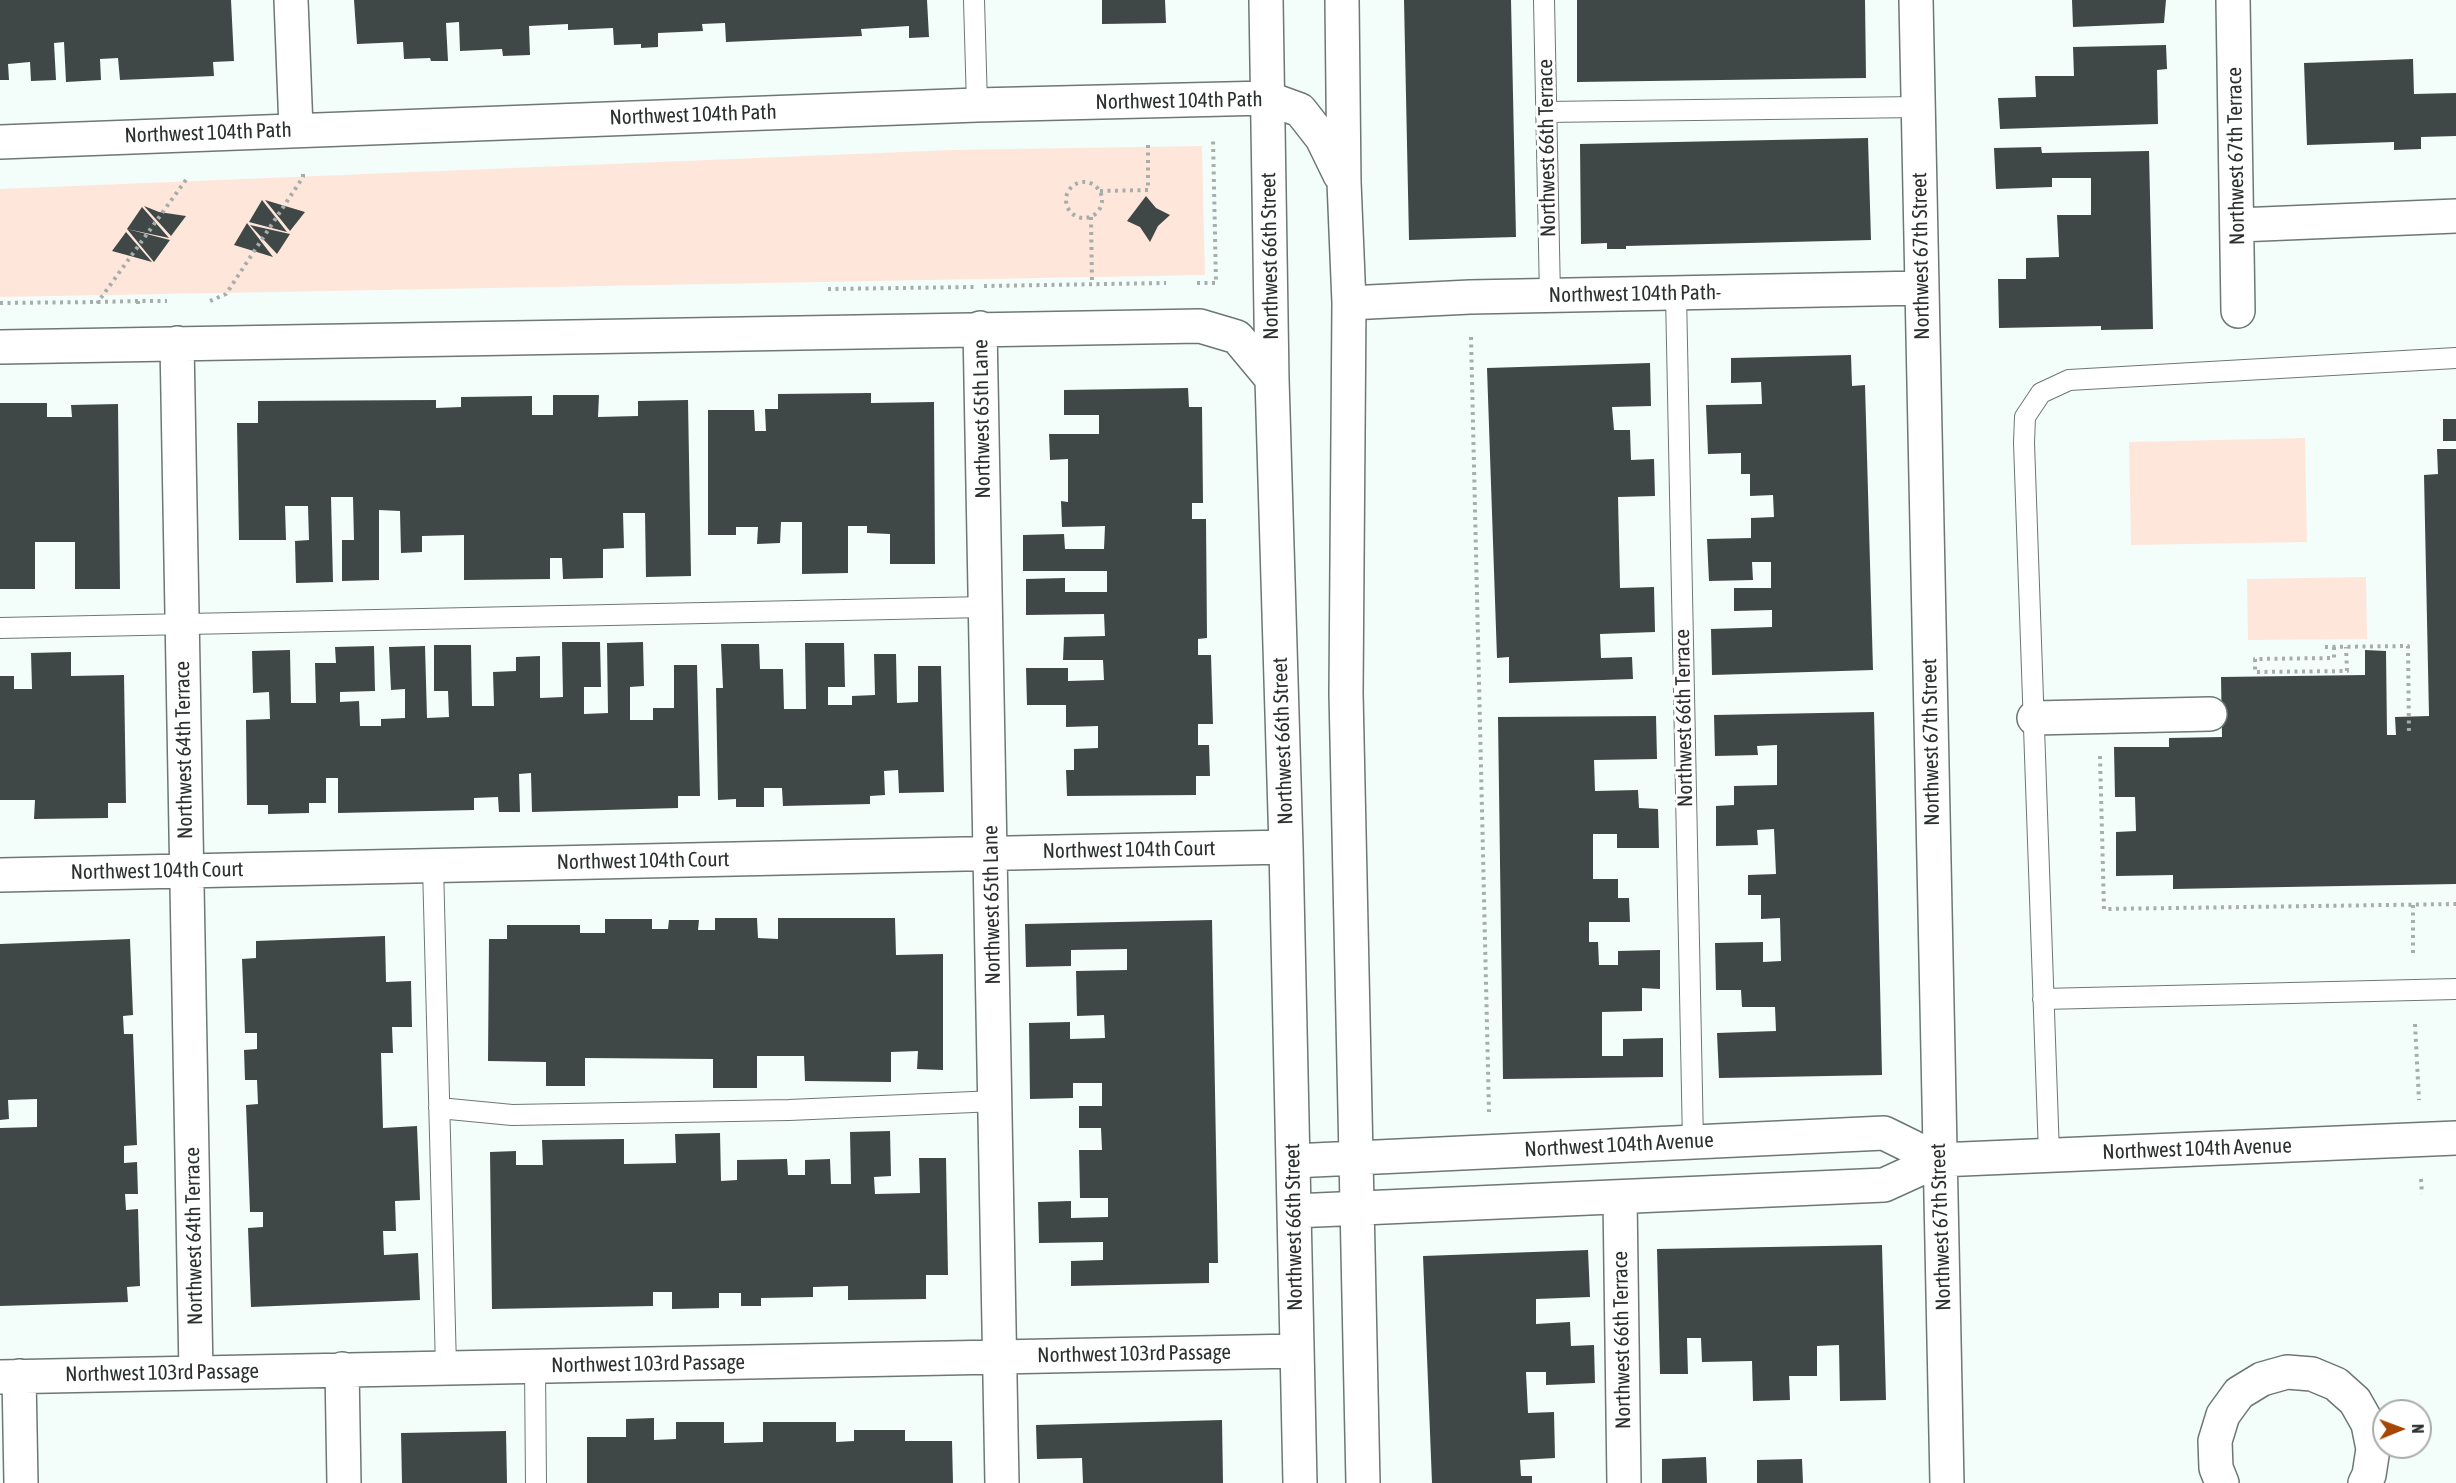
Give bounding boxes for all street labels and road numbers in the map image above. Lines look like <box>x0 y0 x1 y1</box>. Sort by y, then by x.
street label: Northwest 66th Terrace <box>1533 59 1561 237</box>
street label: Northwest 67th Terrace <box>2222 67 2250 245</box>
street label: Northwest 104th Path <box>1095 87 1263 115</box>
street label: Northwest 104th Path <box>609 99 777 131</box>
street label: Northwest 104th Path <box>124 117 292 149</box>
street label: Northwest 66th Street <box>1256 172 1284 340</box>
street label: Northwest 67th Street <box>1907 172 1935 340</box>
street label: Northwest 104th Path- <box>1549 280 1721 308</box>
street label: Northwest 65th Lane <box>968 339 996 499</box>
street label: Northwest 66th Terrace <box>1670 629 1698 807</box>
street label: Northwest 66th Street <box>1267 657 1299 825</box>
street label: Northwest 67th Street <box>1917 658 1945 826</box>
street label: Northwest 64th Terrace <box>170 661 198 839</box>
street label: Northwest 65th Lane <box>978 825 1006 985</box>
street label: Northwest 104th Court <box>1042 836 1216 864</box>
street label: Northwest 104th Court <box>556 847 730 875</box>
street label: Northwest 104th Court <box>70 857 244 885</box>
street label: Northwest 104th Avenue <box>1524 1127 1714 1163</box>
street label: Northwest 104th Avenue <box>2102 1133 2292 1165</box>
street label: Northwest 66th Street <box>1280 1143 1308 1311</box>
street label: Northwest 67th Street <box>1925 1143 1957 1311</box>
street label: Northwest 64th Terrace <box>180 1147 208 1325</box>
street label: Northwest 66th Terrace <box>1608 1251 1636 1429</box>
street label: Northwest 103rd Passage <box>1037 1340 1231 1368</box>
street label: Northwest 103rd Passage <box>551 1350 745 1378</box>
street label: Northwest 103rd Passage <box>65 1359 259 1387</box>

